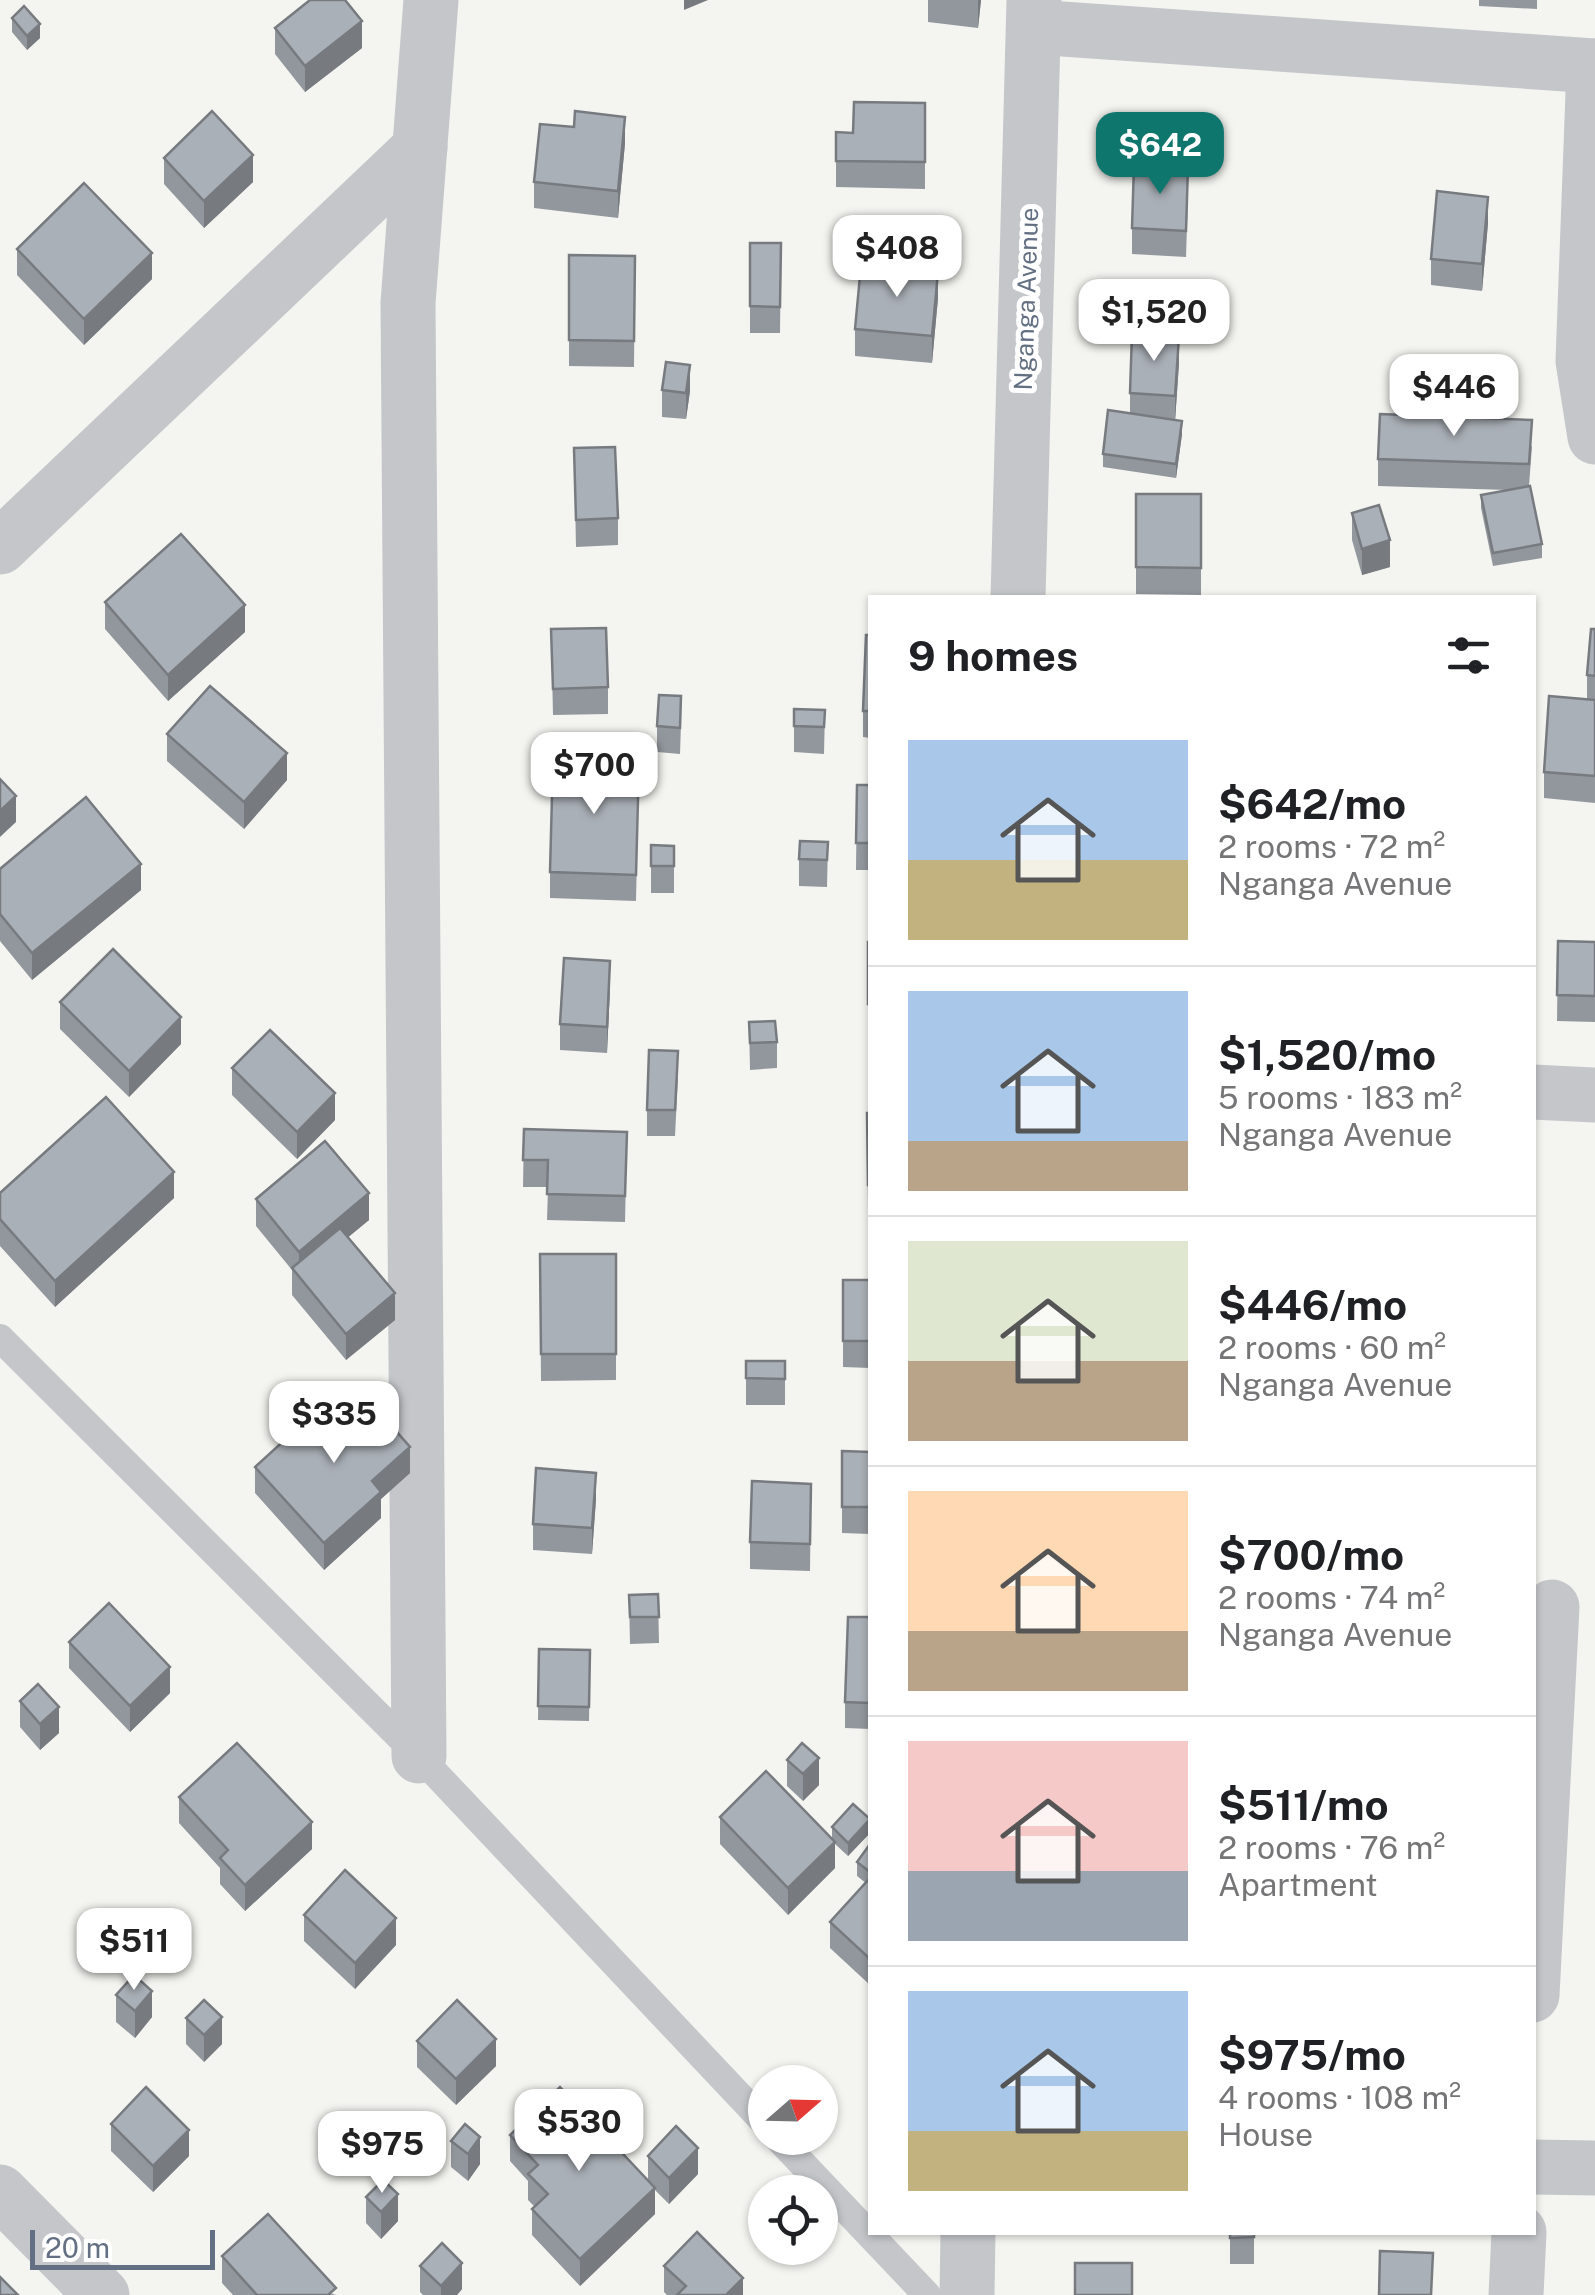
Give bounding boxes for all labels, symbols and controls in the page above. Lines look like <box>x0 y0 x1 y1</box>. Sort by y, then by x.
pin: $642 <box>1101 112 1219 197</box>
text: $642 <box>1118 126 1202 163</box>
street label: Nganga Avenue <box>1008 207 1044 391</box>
pin: $408 <box>838 215 956 300</box>
text: $408 <box>855 229 939 266</box>
pin: $1,520 <box>1073 279 1235 364</box>
text: $1,520 <box>1101 293 1207 330</box>
pin: $446 <box>1395 354 1513 439</box>
text: $446 <box>1412 368 1496 405</box>
icon: filters <box>1441 628 1496 683</box>
text: 9 homes <box>908 631 1078 680</box>
pin: $700 <box>535 732 653 817</box>
text: $700 <box>553 746 635 783</box>
text: $642/mo <box>1218 779 1406 828</box>
icon: home <box>988 780 1108 900</box>
text: 2 rooms · 72 m² <box>1218 828 1445 865</box>
text: Nganga Avenue <box>1218 865 1452 902</box>
text: $1,520/mo <box>1218 1030 1436 1079</box>
icon: home <box>988 1031 1108 1151</box>
text: 5 rooms · 183 m² <box>1218 1079 1462 1116</box>
text: Nganga Avenue <box>1218 1116 1452 1153</box>
text: $446/mo <box>1218 1280 1407 1329</box>
icon: home <box>988 1281 1108 1401</box>
text: 2 rooms · 60 m² <box>1218 1329 1446 1366</box>
text: Nganga Avenue <box>1218 1366 1452 1403</box>
pin: $335 <box>275 1381 393 1466</box>
text: $335 <box>291 1395 377 1432</box>
text: $700/mo <box>1218 1530 1404 1579</box>
icon: home <box>988 1531 1108 1651</box>
text: 2 rooms · 74 m² <box>1218 1579 1445 1616</box>
text: Nganga Avenue <box>1218 1616 1452 1653</box>
text: $511/mo <box>1218 1780 1389 1829</box>
icon: home <box>988 1781 1108 1901</box>
text: 2 rooms · 76 m² <box>1218 1829 1445 1866</box>
text: Apartment <box>1218 1866 1378 1903</box>
pin: $511 <box>75 1908 193 1993</box>
text: $511 <box>99 1922 169 1959</box>
text: $975/mo <box>1218 2030 1406 2079</box>
icon: home <box>988 2031 1108 2151</box>
north arrow <box>748 2065 838 2155</box>
map controls <box>748 2065 838 2265</box>
text: 4 rooms · 108 m² <box>1218 2079 1461 2116</box>
pin: $530 <box>520 2089 638 2174</box>
text: $530 <box>536 2103 622 2140</box>
pin: $975 <box>323 2111 441 2196</box>
text: House <box>1218 2116 1313 2153</box>
text: $975 <box>340 2125 424 2162</box>
button: locate <box>748 2175 838 2265</box>
scale bar <box>30 2225 215 2270</box>
text: 20 m <box>45 2231 110 2264</box>

